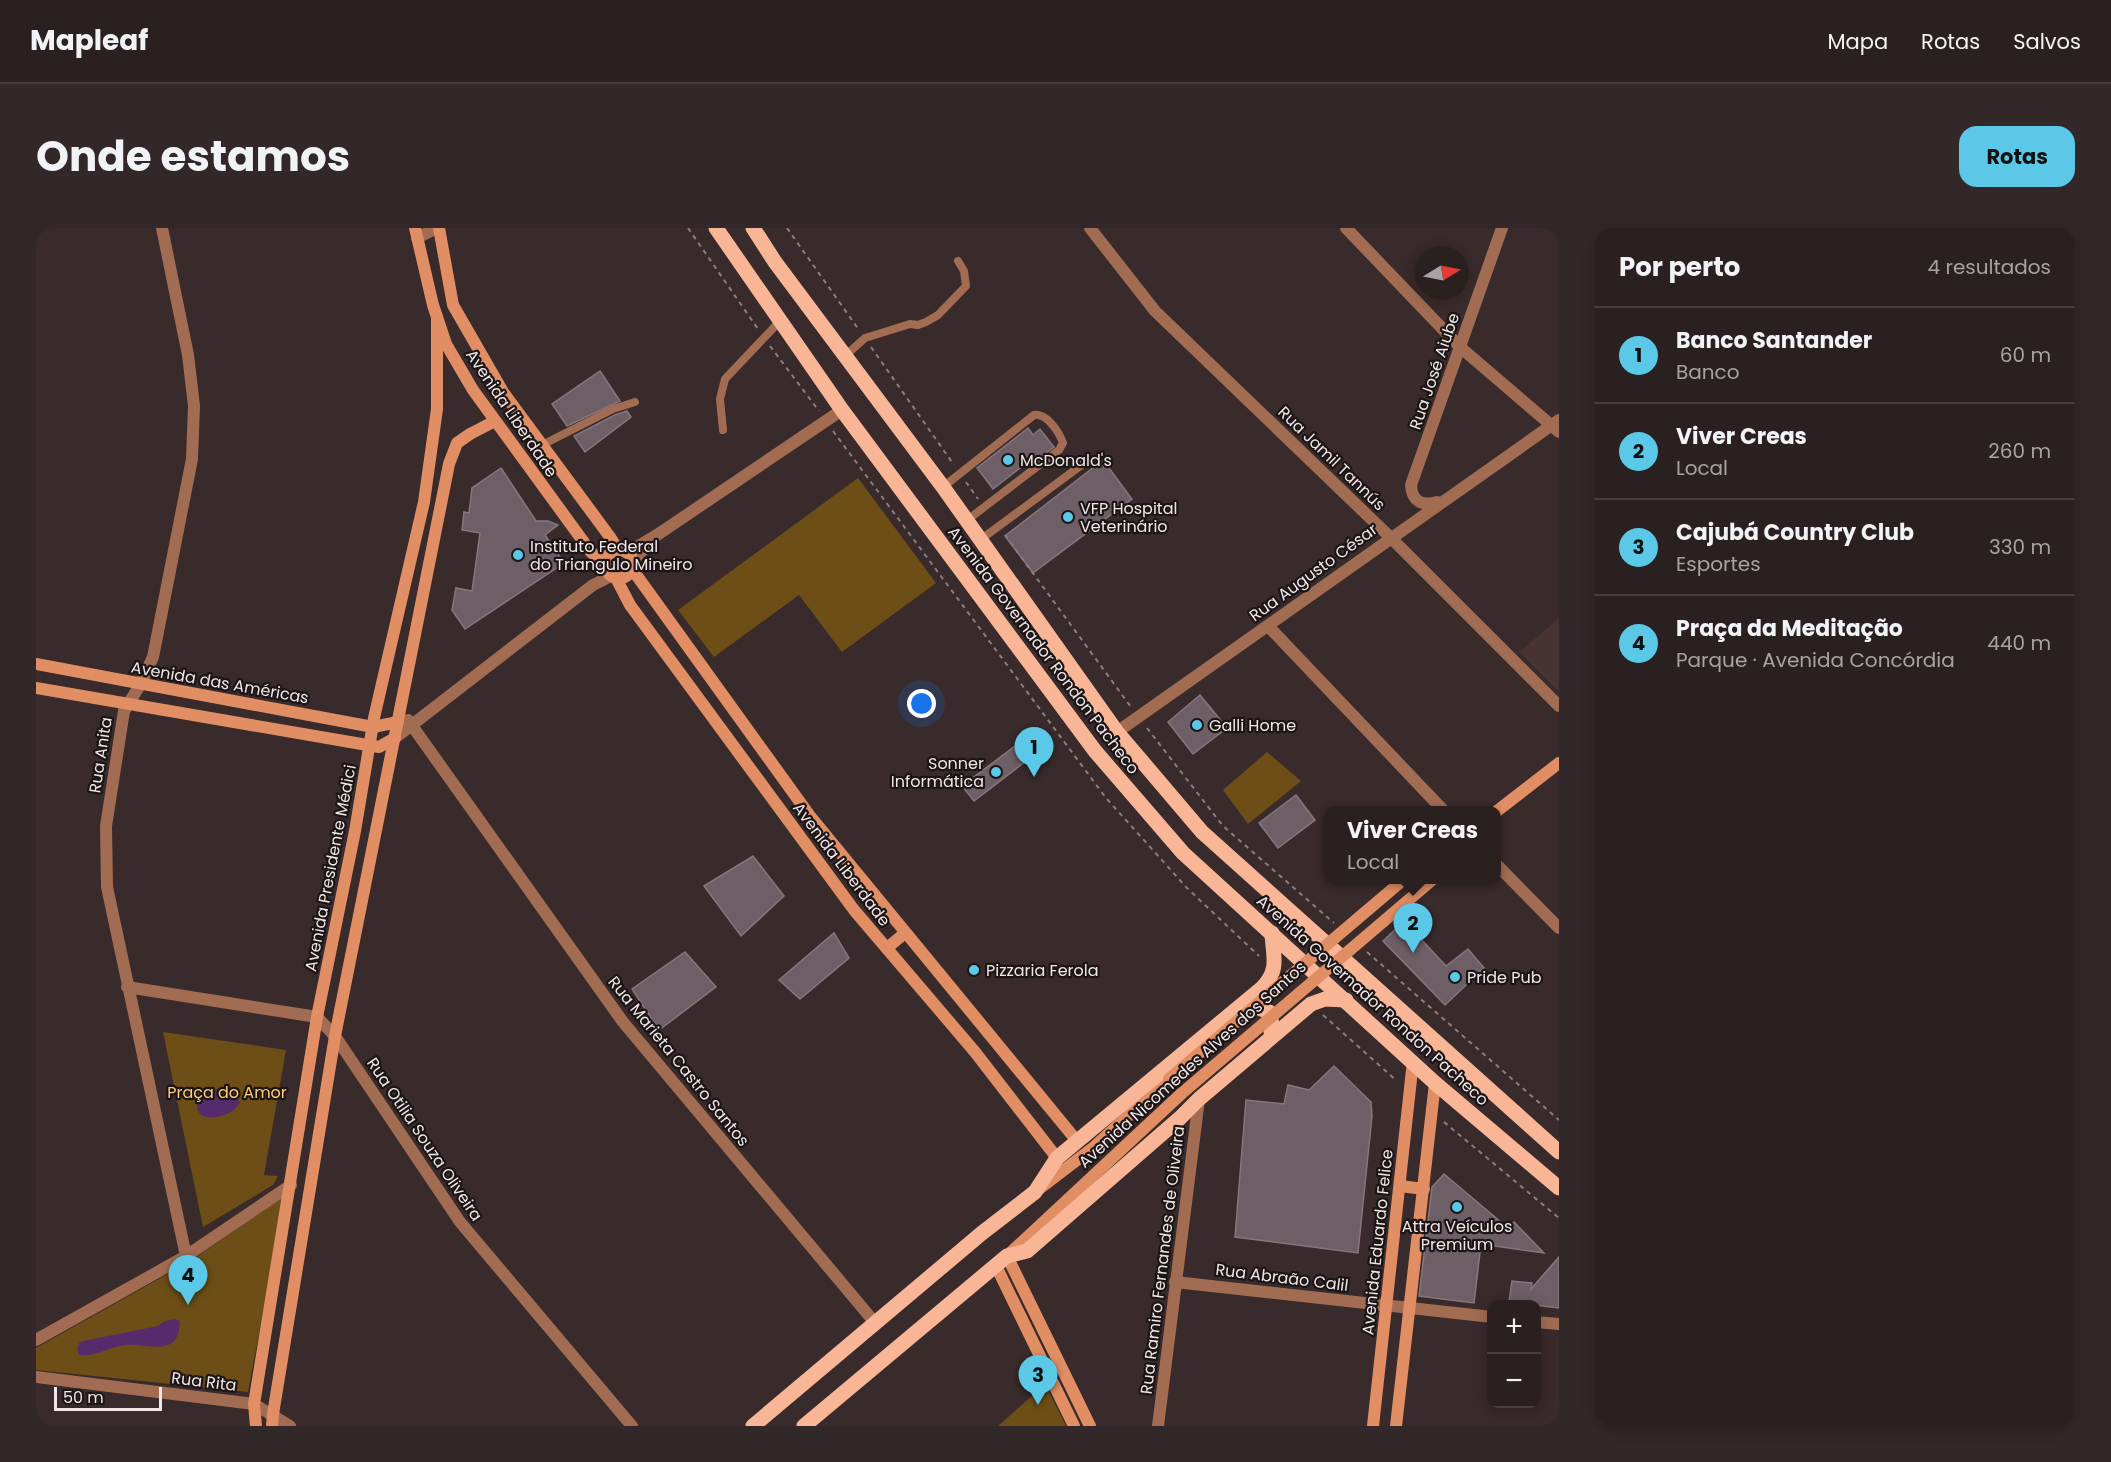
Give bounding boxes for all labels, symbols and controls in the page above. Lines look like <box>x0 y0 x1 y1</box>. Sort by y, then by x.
text: Mapleaf <box>30 21 148 60</box>
text: Mapa <box>1827 27 1888 56</box>
text: Rotas <box>1921 27 1980 56</box>
text: Salvos <box>2013 27 2081 56</box>
button: Rotas <box>1959 126 2075 187</box>
text: Onde estamos <box>36 127 350 186</box>
north arrow <box>1415 246 1469 300</box>
text: Por perto <box>1619 249 1740 285</box>
text: 4 resultados <box>1928 253 2051 281</box>
street label: Rua José Aiube <box>1404 310 1465 433</box>
text: Banco Santander <box>1676 325 1872 356</box>
text: 1 <box>1635 341 1642 369</box>
text: 60 m <box>2000 341 2051 369</box>
street label: Avenida Liberdade <box>460 345 563 482</box>
text: Banco <box>1676 358 1740 386</box>
street label: Rua Jamil Tannús <box>1273 401 1391 516</box>
text: Viver Creas <box>1676 421 1807 452</box>
text: 2 <box>1633 437 1644 465</box>
text: 260 m <box>1988 437 2051 465</box>
place label: McDonald's <box>1020 449 1112 472</box>
marker: McDonald's <box>1001 453 1015 467</box>
text: Local <box>1676 454 1728 482</box>
place label: VFP Hospital Veterinário <box>1080 497 1177 538</box>
marker: VFP Hospital Veterinário <box>1061 510 1075 524</box>
text: Cajubá Country Club <box>1676 517 1914 548</box>
street label: Rua Augusto César <box>1245 518 1382 627</box>
street label: Avenida Governador Rondon Pacheco <box>943 521 1145 779</box>
text: 3 <box>1632 533 1645 561</box>
text: 330 m <box>1989 533 2051 561</box>
place label: Instituto Federal do Triangulo Mineiro <box>530 535 692 576</box>
marker: Instituto Federal do Triangulo Mineiro <box>511 548 525 562</box>
text: Esportes <box>1676 550 1761 578</box>
text: Praça da Meditação <box>1676 613 1903 644</box>
text: 4 <box>1632 629 1645 657</box>
text: 440 m <box>1987 629 2051 657</box>
text: Parque · Avenida Concórdia <box>1676 646 1955 674</box>
street label: Avenida das Américas <box>129 656 311 709</box>
your location <box>907 689 936 718</box>
place label: Galli Home <box>1209 714 1296 737</box>
street label: Rua Anita <box>83 715 118 795</box>
marker: Galli Home <box>1190 718 1204 732</box>
pin: 1 <box>1014 728 1054 777</box>
place label: Sonner Informática <box>891 752 984 793</box>
street label: Avenida Presidente Médici <box>299 763 362 974</box>
marker: Sonner Informática <box>989 765 1003 779</box>
street label: Avenida Liberdade <box>787 798 896 931</box>
popup <box>1324 806 1501 884</box>
text: Viver Creas <box>1347 815 1478 846</box>
text: Local <box>1347 848 1399 876</box>
street label: Avenida Governador Rondon Pacheco <box>1252 890 1494 1111</box>
pin: 2 <box>1394 904 1432 953</box>
street label: Avenida Nicomedes Alves dos Santos <box>1073 956 1311 1173</box>
place label: Pizzaria Ferola <box>986 959 1099 982</box>
marker: Pizzaria Ferola <box>967 963 981 977</box>
place label: Pride Pub <box>1467 966 1542 989</box>
marker: Pride Pub <box>1448 970 1462 984</box>
street label: Rua Marieta Castro Santos <box>603 971 755 1151</box>
street label: Rua Otilia Souza Oliveira <box>361 1053 488 1226</box>
park label: Praça do Amor <box>167 1081 287 1104</box>
street label: Rua Ramiro Fernandes de Oliveira <box>1135 1125 1190 1396</box>
street label: Avenida Eduardo Felice <box>1356 1148 1399 1336</box>
marker: Attra Veículos Premium <box>1450 1200 1464 1214</box>
place label: Attra Veículos Premium <box>1402 1215 1512 1256</box>
pin: 4 <box>168 1256 208 1305</box>
street label: Rua Abraão Calil <box>1214 1258 1350 1297</box>
map controls <box>1487 1300 1541 1408</box>
button: + <box>1487 1300 1541 1354</box>
button: − <box>1487 1354 1541 1408</box>
pin: 3 <box>1018 1356 1058 1405</box>
street label: Rua Rita <box>170 1366 238 1397</box>
scale bar <box>54 1384 162 1412</box>
text: 50 m <box>63 1386 104 1409</box>

